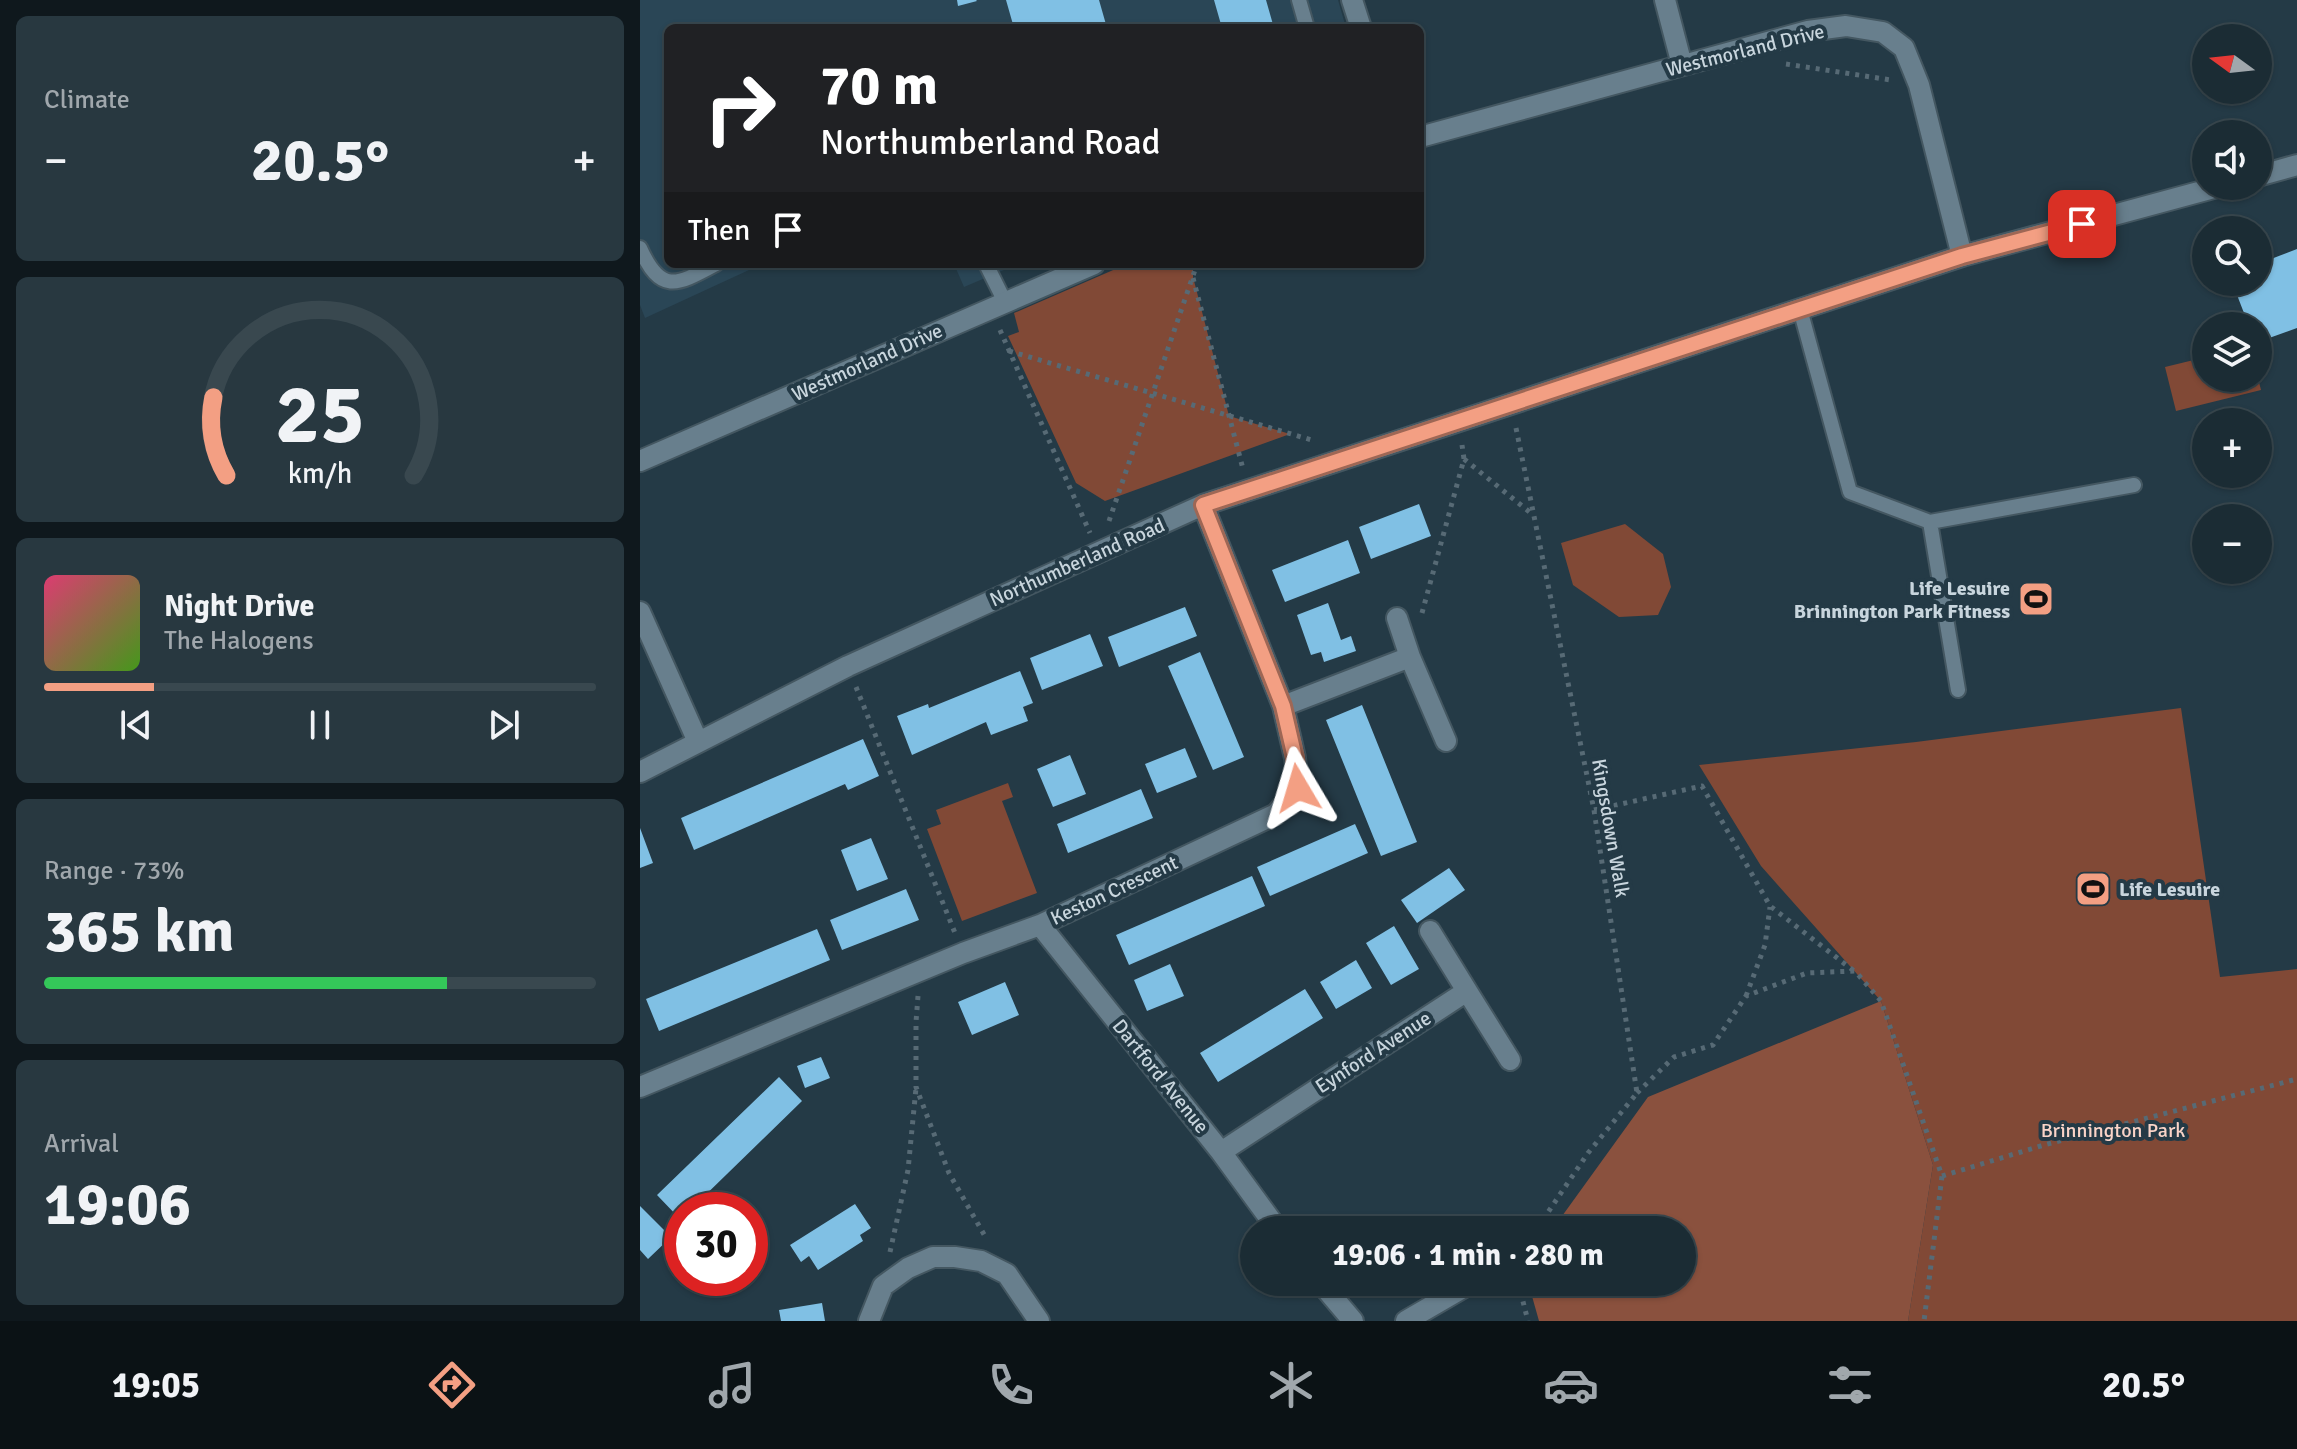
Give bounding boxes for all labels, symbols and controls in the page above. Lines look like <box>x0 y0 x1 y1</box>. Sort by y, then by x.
street label: Westmorland Drive <box>1663 19 1827 82</box>
north arrow <box>2192 24 2272 104</box>
map controls <box>2192 24 2272 584</box>
text: 70 m <box>820 51 938 120</box>
icon: right <box>688 56 792 160</box>
text: Climate <box>44 84 130 116</box>
text: Northumberland Road <box>820 120 1161 165</box>
button: sound <box>2192 120 2272 200</box>
text: 20.5° <box>251 124 389 198</box>
text: − <box>44 134 68 188</box>
text: + <box>572 134 596 188</box>
pin <box>2048 190 2116 258</box>
icon: arrive <box>2060 202 2104 246</box>
icon: arrive <box>766 208 810 252</box>
text: Then <box>688 212 750 249</box>
button: search <box>2192 216 2272 296</box>
button: layers <box>2192 312 2272 392</box>
street label: Westmorland Drive <box>788 318 946 407</box>
text: 25 <box>275 363 365 465</box>
button: + <box>2192 408 2272 488</box>
text: km/h <box>288 456 352 491</box>
button: − <box>2192 504 2272 584</box>
street label: Northumberland Road <box>986 513 1169 612</box>
place label: Life Lesuire Brinnington Park Fitness <box>1794 576 2010 624</box>
sports icon: Life Lesuire Brinnington Park Fitness <box>2017 580 2055 618</box>
text: Night Drive <box>164 588 314 625</box>
text: The Halogens <box>164 625 314 657</box>
icon: previous <box>114 703 158 747</box>
icon: pause <box>298 703 342 747</box>
icon: next <box>482 703 526 747</box>
position arrow <box>1256 746 1340 830</box>
street label: Kingsdown Walk <box>1586 757 1635 899</box>
street label: Keston Crescent <box>1046 850 1182 931</box>
text: Range · 73% <box>44 855 185 887</box>
sports icon: Life Lesuire <box>2074 870 2112 908</box>
place label: Life Lesuire <box>2119 877 2220 902</box>
text: 365 km <box>44 895 234 969</box>
street label: Eynford Avenue <box>1311 1006 1436 1099</box>
street label: Dartford Avenue <box>1107 1014 1214 1138</box>
park label: Brinnington Park <box>2041 1118 2185 1143</box>
text: Arrival <box>44 1128 119 1160</box>
text: 19:06 <box>44 1168 191 1242</box>
speed limit sign: 30 <box>664 1192 768 1296</box>
text: 19:06 · 1 min · 280 m <box>1332 1237 1604 1274</box>
icon: directions <box>424 1357 480 1413</box>
icon: music <box>704 1357 760 1413</box>
icon: phone <box>983 1357 1039 1413</box>
icon: climate <box>1263 1357 1319 1413</box>
icon: car <box>1543 1357 1599 1413</box>
icon: filters <box>1822 1357 1878 1413</box>
text: 19:05 <box>112 1363 200 1408</box>
text: 20.5° <box>2102 1363 2185 1408</box>

